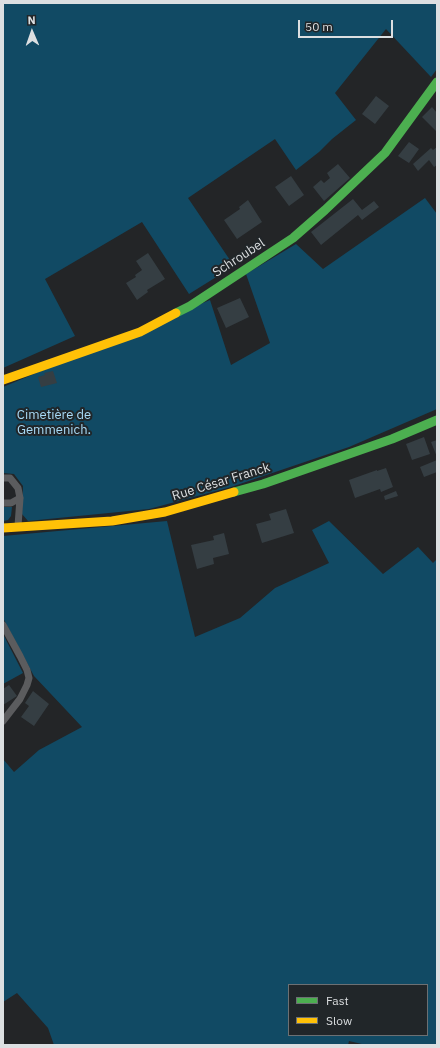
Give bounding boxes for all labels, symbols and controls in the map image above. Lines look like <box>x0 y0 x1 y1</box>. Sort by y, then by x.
north arrow <box>12 12 52 52</box>
scale bar <box>300 12 395 38</box>
text: N <box>27 13 36 27</box>
text: 50 m <box>305 19 333 34</box>
street label: Schroubel <box>210 235 268 281</box>
park label: Cimetière de Gemmenich. <box>17 407 91 438</box>
street label: Rue César Franck <box>170 460 272 504</box>
legend <box>288 984 428 1036</box>
text: Fast <box>326 993 349 1008</box>
text: Slow <box>326 1013 352 1028</box>

